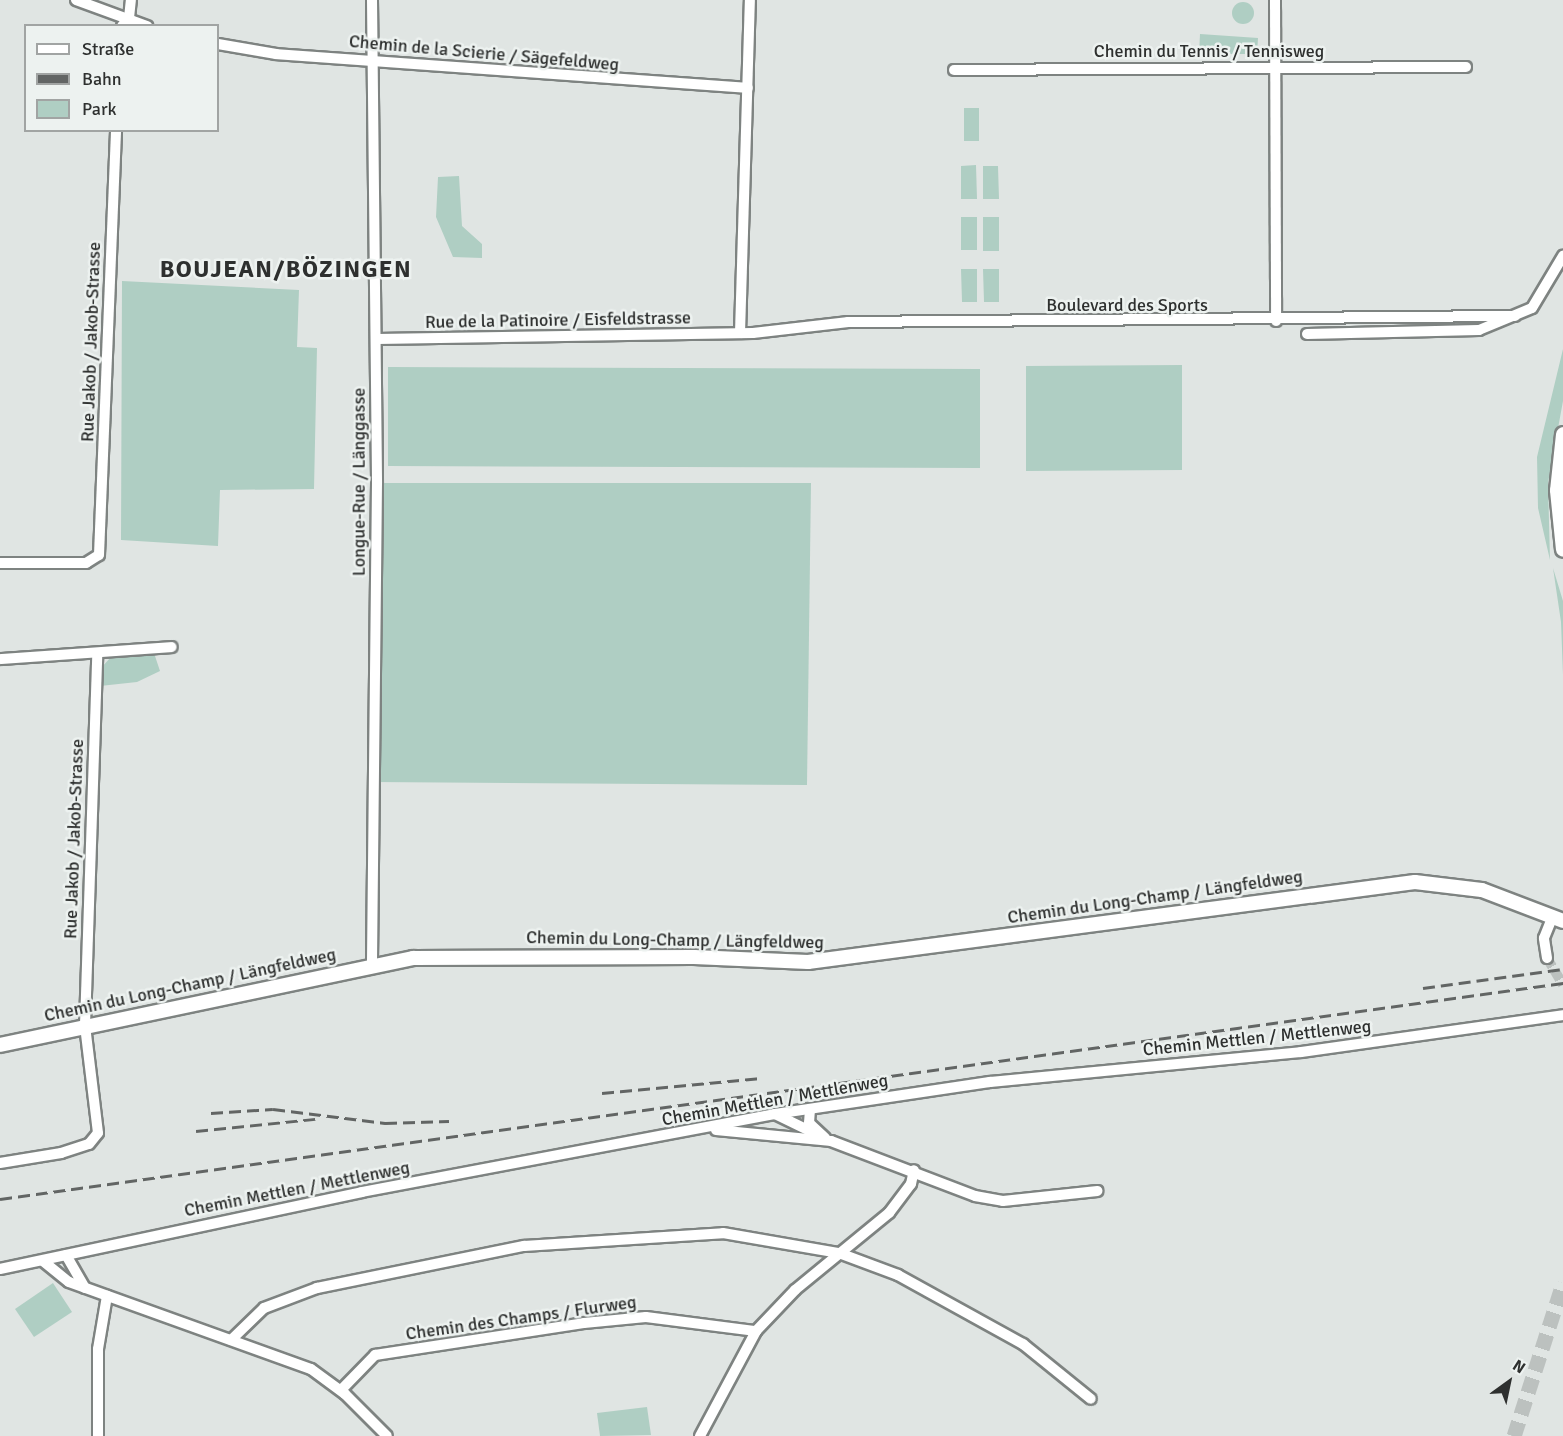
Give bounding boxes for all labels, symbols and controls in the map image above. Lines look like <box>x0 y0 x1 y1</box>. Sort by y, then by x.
legend <box>24 24 219 132</box>
street label: Chemin de la Scierie / Sägefeldweg <box>348 30 620 76</box>
text: Straße <box>82 38 134 60</box>
street label: Chemin du Tennis / Tennisweg <box>1094 40 1324 62</box>
text: Bahn <box>82 68 122 90</box>
text: Park <box>82 98 117 120</box>
street label: Rue Jakob / Jakob-Strasse <box>77 242 105 442</box>
district label: BOUJEAN/BÖZINGEN <box>160 256 412 284</box>
street label: Boulevard des Sports <box>1046 294 1208 316</box>
street label: Rue de la Patinoire / Eisfeldstrasse <box>425 307 691 333</box>
street label: Longue-Rue / Länggasse <box>348 388 370 576</box>
street label: Rue Jakob / Jakob-Strasse <box>60 739 88 939</box>
street label: Chemin du Long-Champ / Längfeldweg <box>1006 866 1304 928</box>
street label: Chemin du Long-Champ / Längfeldweg <box>526 927 824 953</box>
street label: Chemin du Long-Champ / Längfeldweg <box>42 943 338 1027</box>
street label: Chemin Mettlen / Mettlenweg <box>1142 1015 1372 1061</box>
street label: Chemin Mettlen / Mettlenweg <box>660 1069 890 1131</box>
street label: Chemin Mettlen / Mettlenweg <box>182 1157 412 1221</box>
street label: Chemin des Champs / Flurweg <box>404 1291 638 1345</box>
north arrow <box>1479 1352 1539 1412</box>
text: N <box>1509 1355 1529 1378</box>

